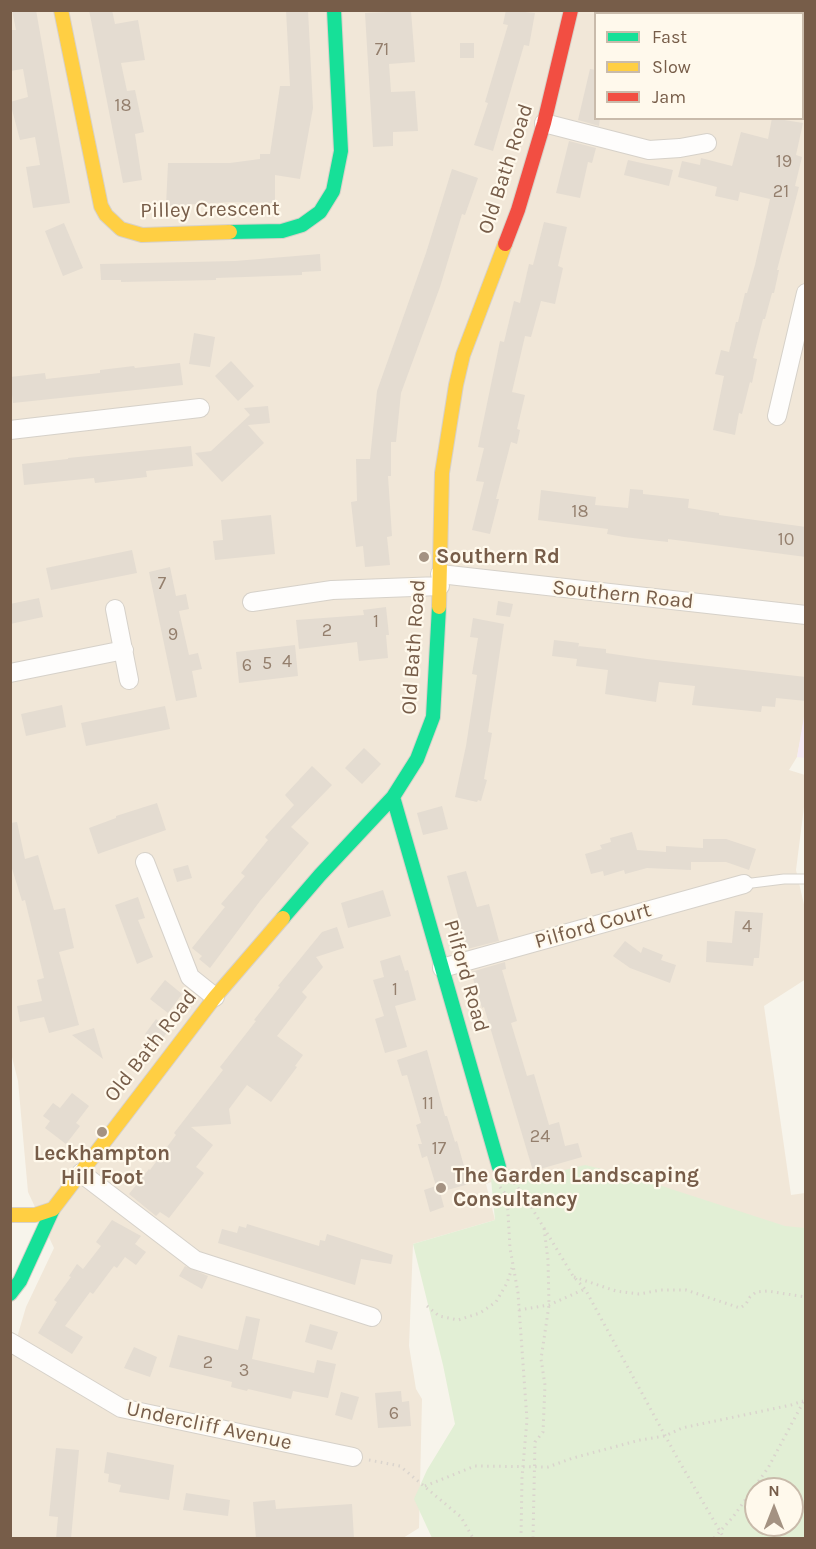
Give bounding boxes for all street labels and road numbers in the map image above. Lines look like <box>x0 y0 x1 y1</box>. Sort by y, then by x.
street label: Old Bath Road <box>473 101 539 237</box>
street label: Pilley Crescent <box>140 196 280 224</box>
street label: Southern Road <box>551 575 695 615</box>
street label: Old Bath Road <box>397 579 431 715</box>
street label: Pilford Court <box>532 897 654 955</box>
street label: Pilford Road <box>438 917 494 1035</box>
street label: Old Bath Road <box>99 985 203 1107</box>
street label: Undercliff Avenue <box>124 1396 294 1456</box>

